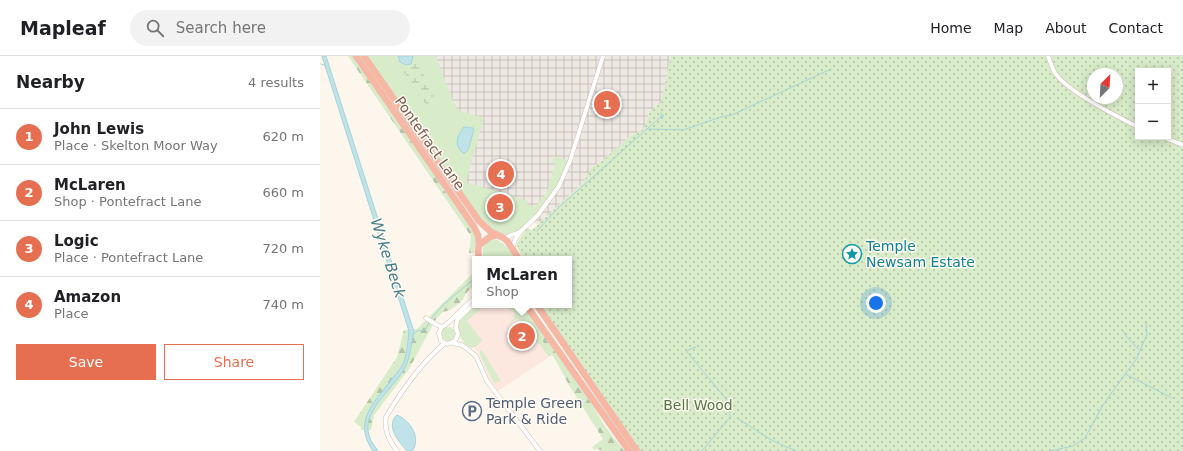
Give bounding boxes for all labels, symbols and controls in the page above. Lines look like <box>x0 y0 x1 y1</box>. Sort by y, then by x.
search box <box>130 10 410 46</box>
text: Mapleaf <box>20 17 106 39</box>
icon: search <box>144 17 166 39</box>
text: Search here <box>176 19 266 37</box>
text: Home <box>930 20 972 36</box>
text: Map <box>994 20 1023 36</box>
text: About <box>1045 20 1087 36</box>
text: Contact <box>1109 20 1163 36</box>
north arrow <box>1087 68 1123 104</box>
map controls <box>1135 68 1171 140</box>
button: + <box>1135 68 1171 104</box>
text: Nearby <box>16 72 85 92</box>
text: 4 results <box>248 75 304 90</box>
pin: 1 <box>594 89 620 119</box>
street label: Pontefract Lane <box>392 93 468 193</box>
button: − <box>1135 104 1171 140</box>
text: John Lewis <box>54 120 144 138</box>
text: 1 <box>24 129 34 144</box>
text: 620 m <box>262 129 304 144</box>
text: Place · Skelton Moor Way <box>54 138 218 153</box>
pin: 4 <box>488 159 514 189</box>
text: McLaren <box>54 176 126 194</box>
text: 2 <box>24 185 34 200</box>
text: 660 m <box>262 185 304 200</box>
pin: 3 <box>487 192 513 222</box>
text: Shop · Pontefract Lane <box>54 194 201 209</box>
water label: Wyke Beck <box>367 216 410 301</box>
text: Logic <box>54 232 99 250</box>
place label: Temple Newsam Estate <box>865 238 975 270</box>
text: 3 <box>24 241 34 256</box>
text: 720 m <box>262 241 304 256</box>
place icon: Temple Newsam Estate <box>841 243 863 265</box>
text: Place · Pontefract Lane <box>54 250 203 265</box>
popup <box>472 256 572 308</box>
text: McLaren <box>486 266 558 284</box>
text: Shop <box>486 284 519 299</box>
text: Amazon <box>54 288 121 306</box>
your location <box>866 293 886 313</box>
text: 4 <box>24 297 34 312</box>
text: 740 m <box>262 297 304 312</box>
text: Place <box>54 306 89 321</box>
pin: 2 <box>509 321 535 351</box>
button: Save <box>16 344 156 380</box>
button: Share <box>164 344 304 380</box>
place label: Temple Green Park & Ride <box>485 395 583 427</box>
park label: Bell Wood <box>663 397 733 413</box>
parking icon: Temple Green Park & Ride <box>461 400 483 422</box>

